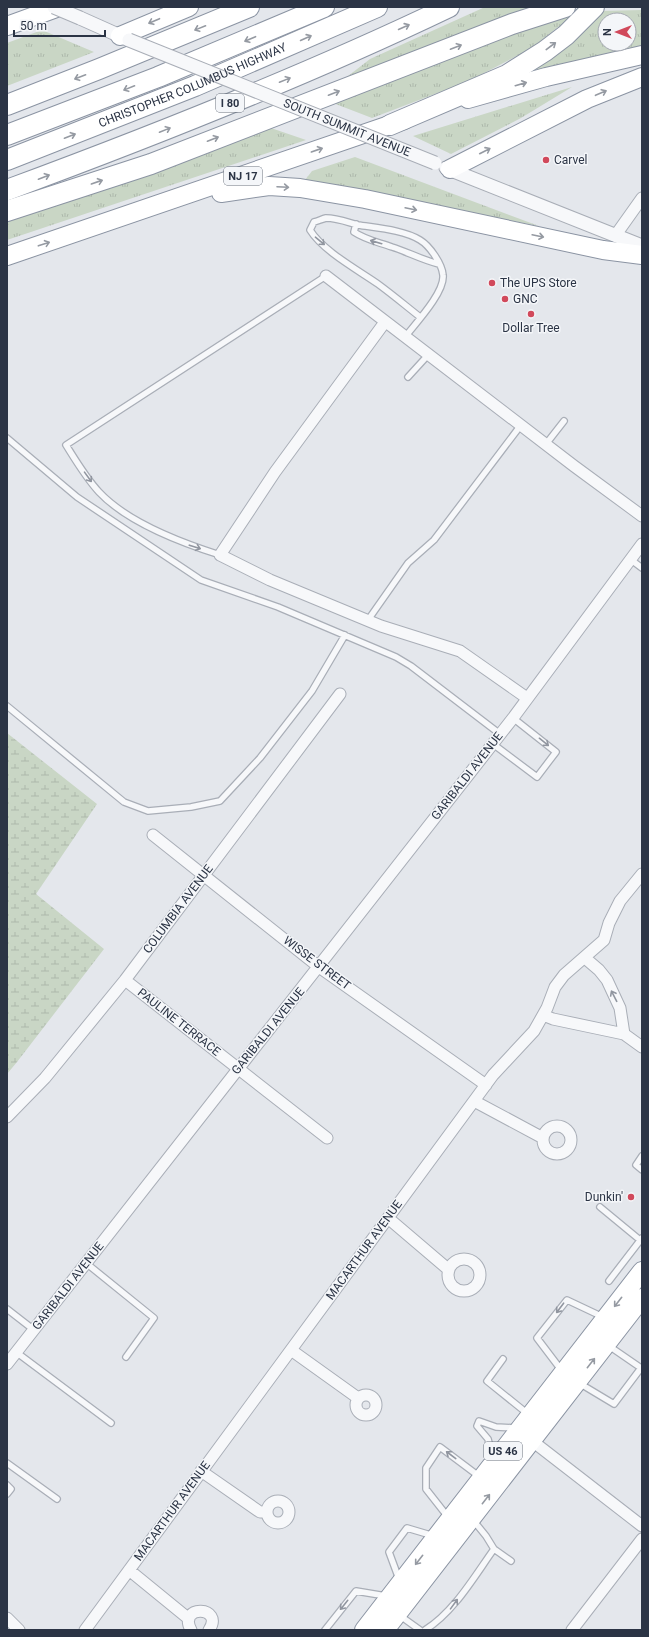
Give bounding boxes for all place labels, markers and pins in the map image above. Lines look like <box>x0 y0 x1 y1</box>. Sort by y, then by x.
place label: Carvel <box>554 153 588 167</box>
marker: Carvel <box>541 155 551 165</box>
place label: The UPS Store <box>500 276 577 290</box>
marker: The UPS Store <box>487 278 497 288</box>
place label: GNC <box>513 292 538 306</box>
marker: GNC <box>500 294 510 304</box>
marker: Dollar Tree <box>526 309 536 319</box>
place label: Dollar Tree <box>502 321 560 335</box>
place label: Dunkin' <box>585 1190 623 1204</box>
marker: Dunkin' <box>626 1192 636 1202</box>

